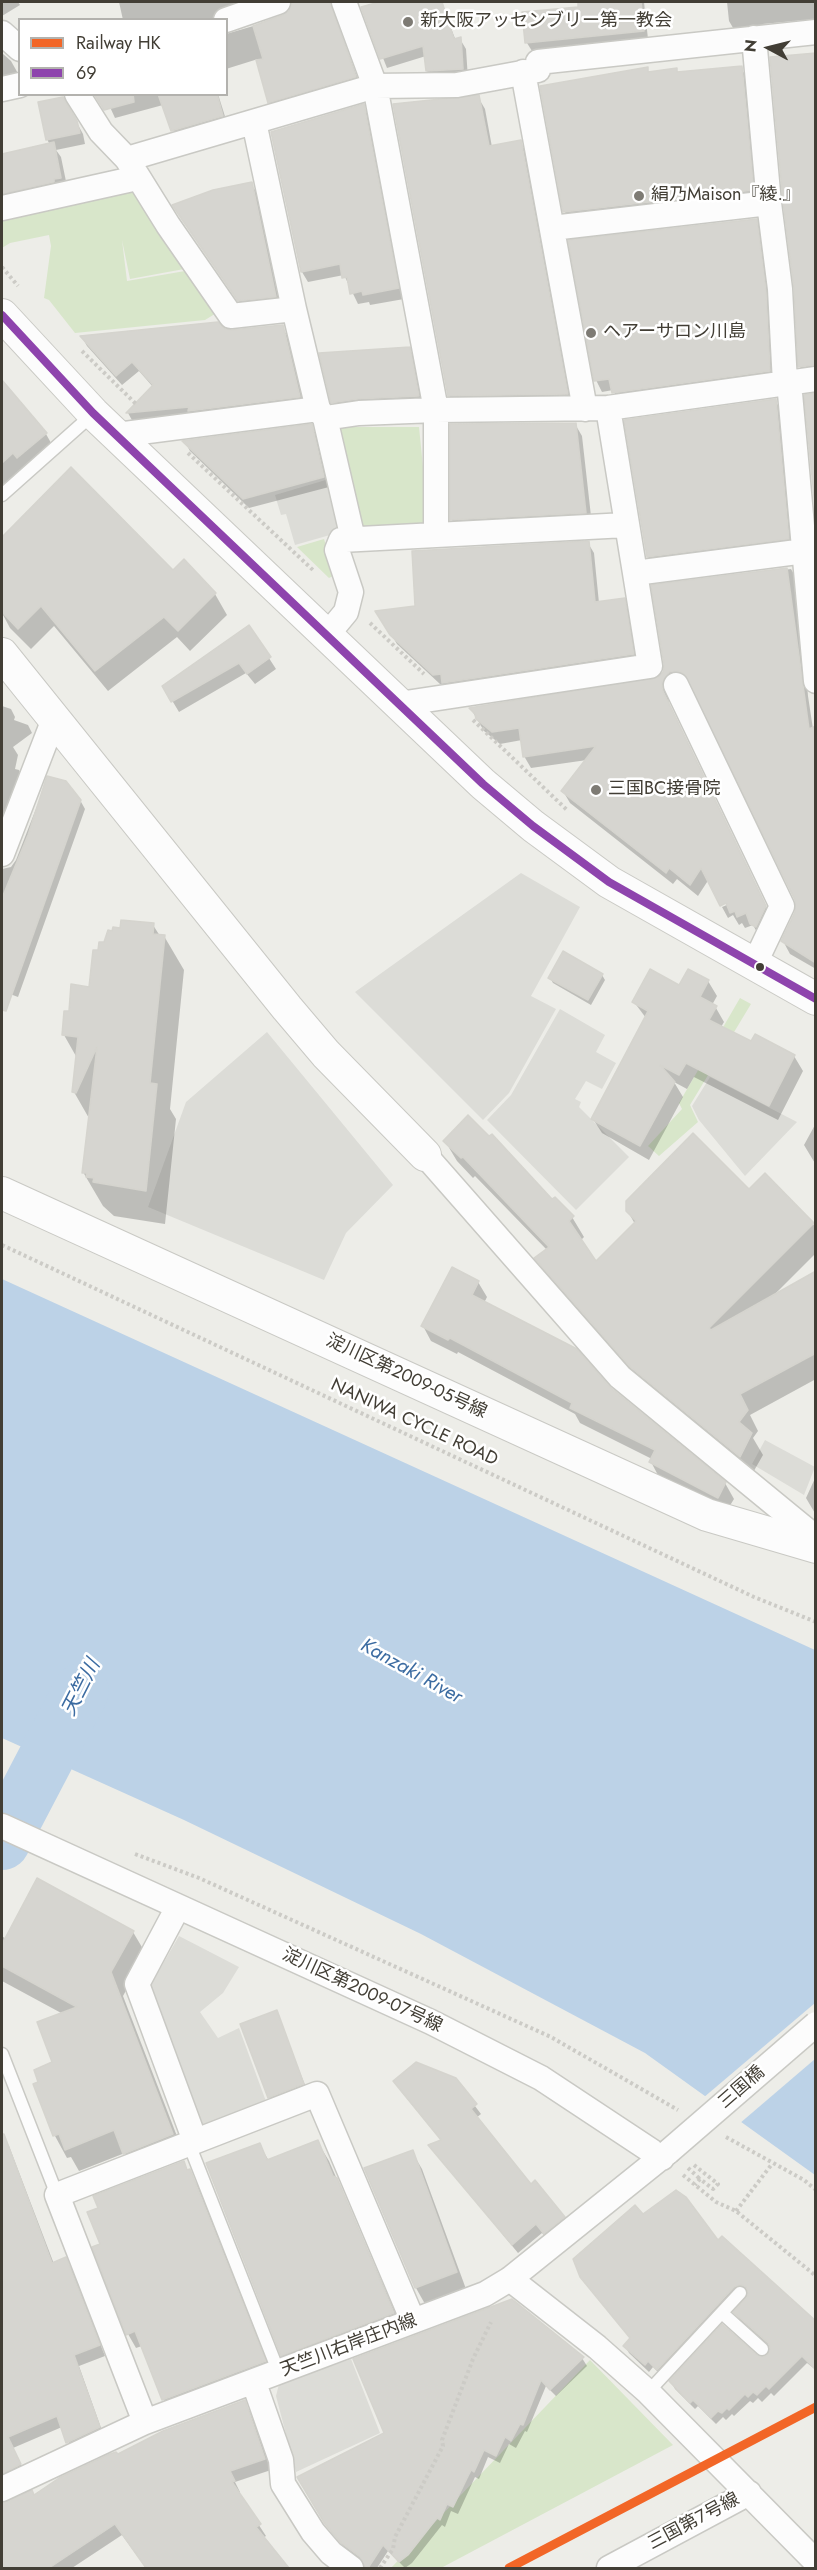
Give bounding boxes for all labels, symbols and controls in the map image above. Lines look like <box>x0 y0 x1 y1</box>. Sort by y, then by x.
place label: 新大阪アッセンブリー第一教会 <box>420 11 672 33</box>
marker: 新大阪アッセンブリー第一教会 <box>401 15 415 29</box>
legend <box>18 18 228 96</box>
north arrow <box>739 18 799 78</box>
text: Railway HK <box>76 30 161 56</box>
text: N <box>738 38 763 53</box>
text: 69 <box>76 60 97 86</box>
place label: 絹乃Maison『綾.』 <box>651 185 801 207</box>
marker: 絹乃Maison『綾.』 <box>632 189 646 203</box>
place label: ヘアーサロン川島 <box>603 322 746 344</box>
marker: ヘアーサロン川島 <box>584 326 598 340</box>
place label: 三国BC接骨院 <box>608 779 720 801</box>
marker: 三国BC接骨院 <box>589 783 603 797</box>
unlabelled marker <box>754 961 766 973</box>
street label: 淀川区第2009-05号線 <box>322 1330 490 1424</box>
street label: NANIWA CYCLE ROAD <box>327 1375 501 1471</box>
water label: Kanzaki River <box>356 1634 466 1710</box>
water label: 天竺川 <box>58 1656 106 1720</box>
street label: 淀川区第2009-07号線 <box>278 1944 446 2038</box>
street label: 三国橋 <box>715 2062 769 2114</box>
street label: 天竺川右岸庄内線 <box>278 2310 420 2382</box>
street label: 三国第７号線 <box>645 2489 743 2555</box>

